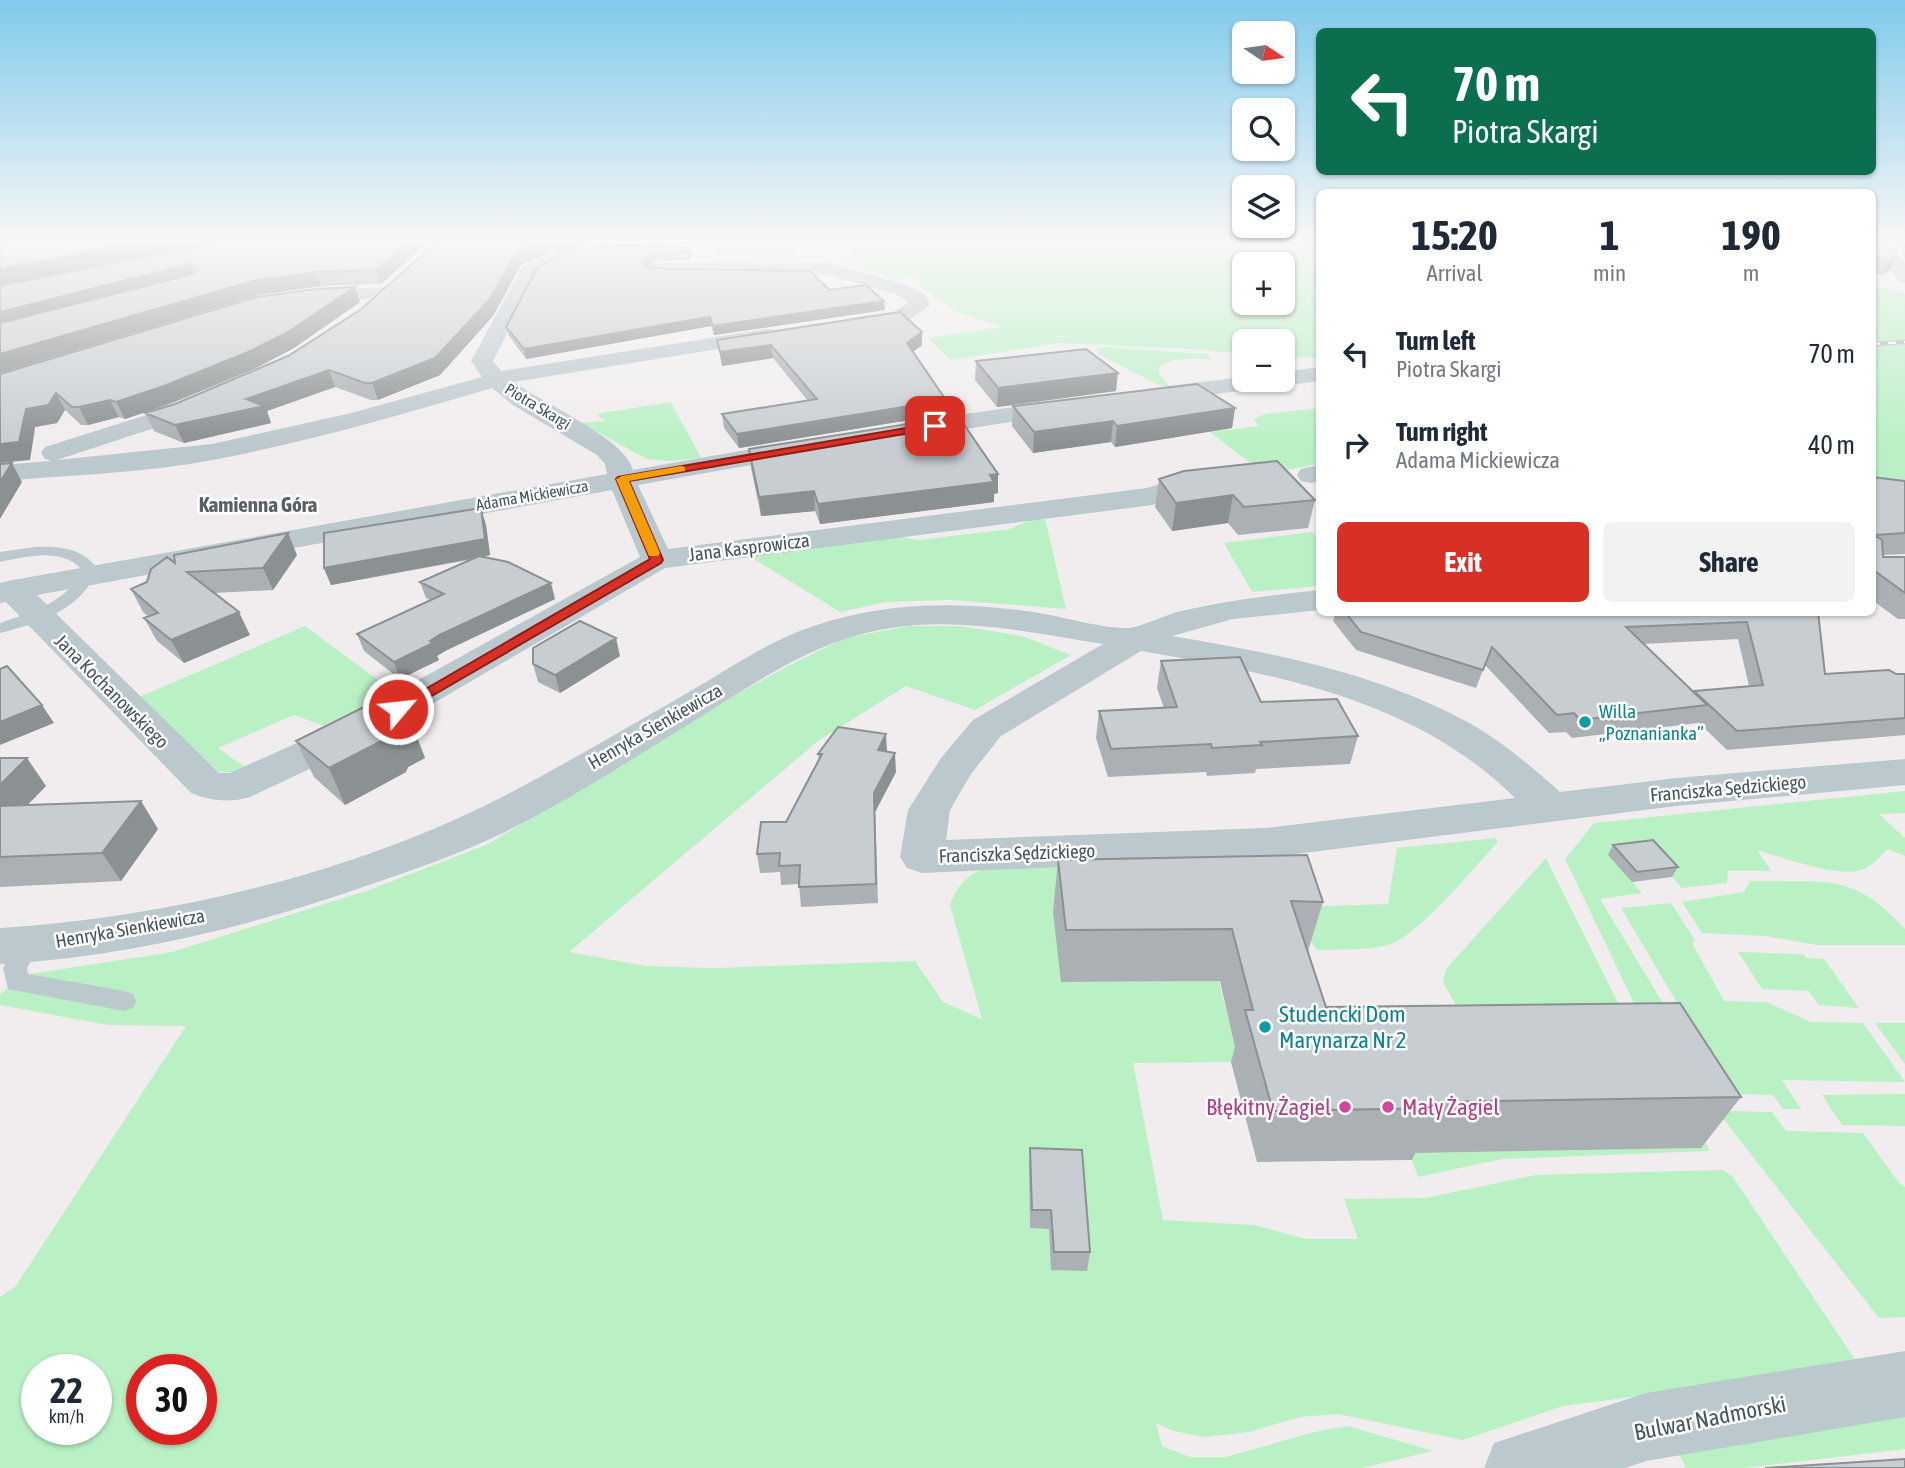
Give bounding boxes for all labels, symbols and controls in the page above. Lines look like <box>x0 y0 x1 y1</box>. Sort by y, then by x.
north arrow <box>1232 21 1295 84</box>
map controls <box>1232 21 1295 392</box>
text: 70 m <box>1452 55 1540 111</box>
icon: left <box>1337 56 1428 147</box>
button: search <box>1232 98 1295 161</box>
text: Piotra Skargi <box>1452 113 1599 150</box>
button: layers <box>1232 175 1295 238</box>
text: 15:20 <box>1411 211 1498 259</box>
text: 1 <box>1600 211 1619 259</box>
text: 190 <box>1721 211 1781 259</box>
button: + <box>1232 252 1295 315</box>
text: Arrival <box>1426 260 1483 286</box>
text: min <box>1593 260 1626 286</box>
text: m <box>1743 260 1759 286</box>
text: Turn left <box>1396 326 1476 356</box>
button: − <box>1232 329 1295 392</box>
icon: left <box>1337 335 1375 373</box>
text: 70 m <box>1808 339 1855 369</box>
text: Piotra Skargi <box>1396 356 1501 382</box>
street label: Piotra Skargi <box>501 379 574 433</box>
pin <box>905 396 965 456</box>
icon: arrive <box>916 407 954 445</box>
text: Turn right <box>1396 417 1487 447</box>
icon: right <box>1337 426 1375 464</box>
text: 40 m <box>1808 430 1855 460</box>
text: Adama Mickiewicza <box>1396 447 1560 473</box>
street label: Adama Mickiewicza <box>474 476 590 514</box>
district label: Kamienna Góra <box>199 492 318 516</box>
button: Exit <box>1337 522 1589 602</box>
button: Share <box>1603 522 1855 602</box>
street label: Jana Kasprowicza <box>687 529 811 565</box>
street label: Jana Kochanowskiego <box>50 629 174 753</box>
position arrow <box>361 672 435 746</box>
street label: Henryka Sienkiewicza <box>584 679 726 773</box>
place label: Willa „Poznanianka” <box>1599 700 1704 744</box>
marker: Willa „Poznanianka” <box>1577 714 1593 730</box>
street label: Franciszka Sędzickiego <box>1649 770 1807 806</box>
street label: Franciszka Sędzickiego <box>938 839 1096 867</box>
street label: Henryka Sienkiewicza <box>54 904 206 952</box>
place label: Studencki Dom Marynarza Nr 2 <box>1279 1001 1406 1053</box>
marker: Studencki Dom Marynarza Nr 2 <box>1257 1019 1273 1035</box>
place label: Błękitny Żagiel <box>1206 1094 1331 1120</box>
place label: Mały Żagiel <box>1402 1094 1499 1120</box>
marker: Błękitny Żagiel <box>1337 1099 1353 1115</box>
marker: Mały Żagiel <box>1380 1099 1396 1115</box>
speed limit sign: 30 <box>126 1354 217 1445</box>
text: 22 <box>50 1370 83 1410</box>
street label: Bulwar Nadmorski <box>1632 1391 1788 1445</box>
text: km/h <box>49 1406 84 1427</box>

